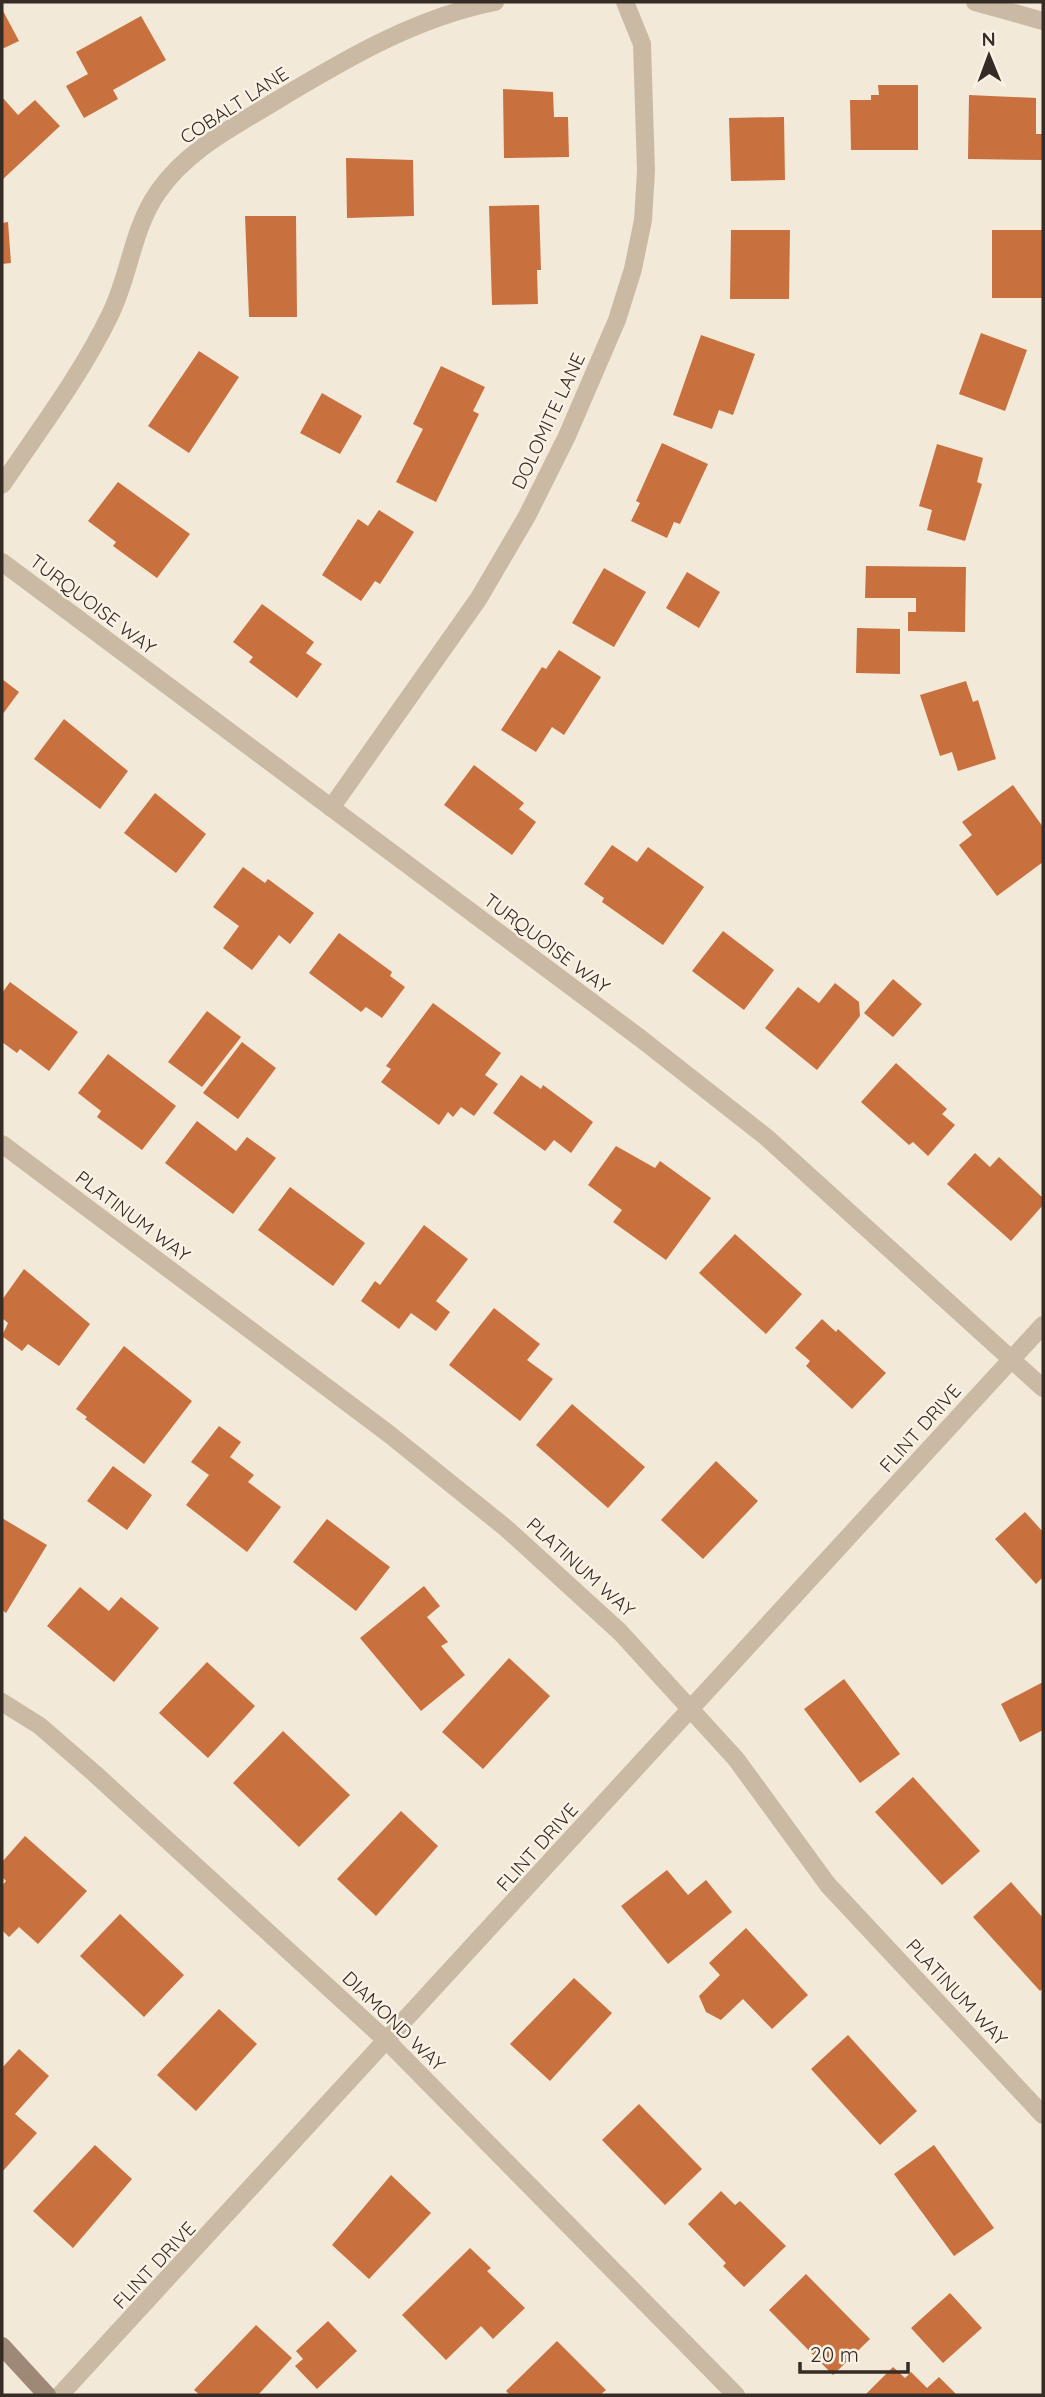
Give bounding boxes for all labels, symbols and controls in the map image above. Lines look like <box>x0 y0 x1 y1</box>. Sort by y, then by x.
north arrow <box>954 21 1024 91</box>
text: N <box>982 27 996 51</box>
street label: COBALT LANE <box>175 61 293 149</box>
street label: DOLOMITE LANE <box>506 349 590 493</box>
street label: TURQUOISE WAY <box>25 549 161 659</box>
street label: TURQUOISE WAY <box>479 888 615 998</box>
street label: PLATINUM WAY <box>71 1165 195 1267</box>
street label: FLINT DRIVE <box>874 1379 966 1477</box>
street label: PLATINUM WAY <box>522 1512 640 1622</box>
street label: FLINT DRIVE <box>491 1798 583 1896</box>
street label: PLATINUM WAY <box>901 1934 1013 2051</box>
street label: DIAMOND WAY <box>338 1966 451 2076</box>
street label: FLINT DRIVE <box>107 2216 201 2314</box>
scale bar <box>800 2330 908 2374</box>
text: 20 m <box>810 2341 859 2367</box>

